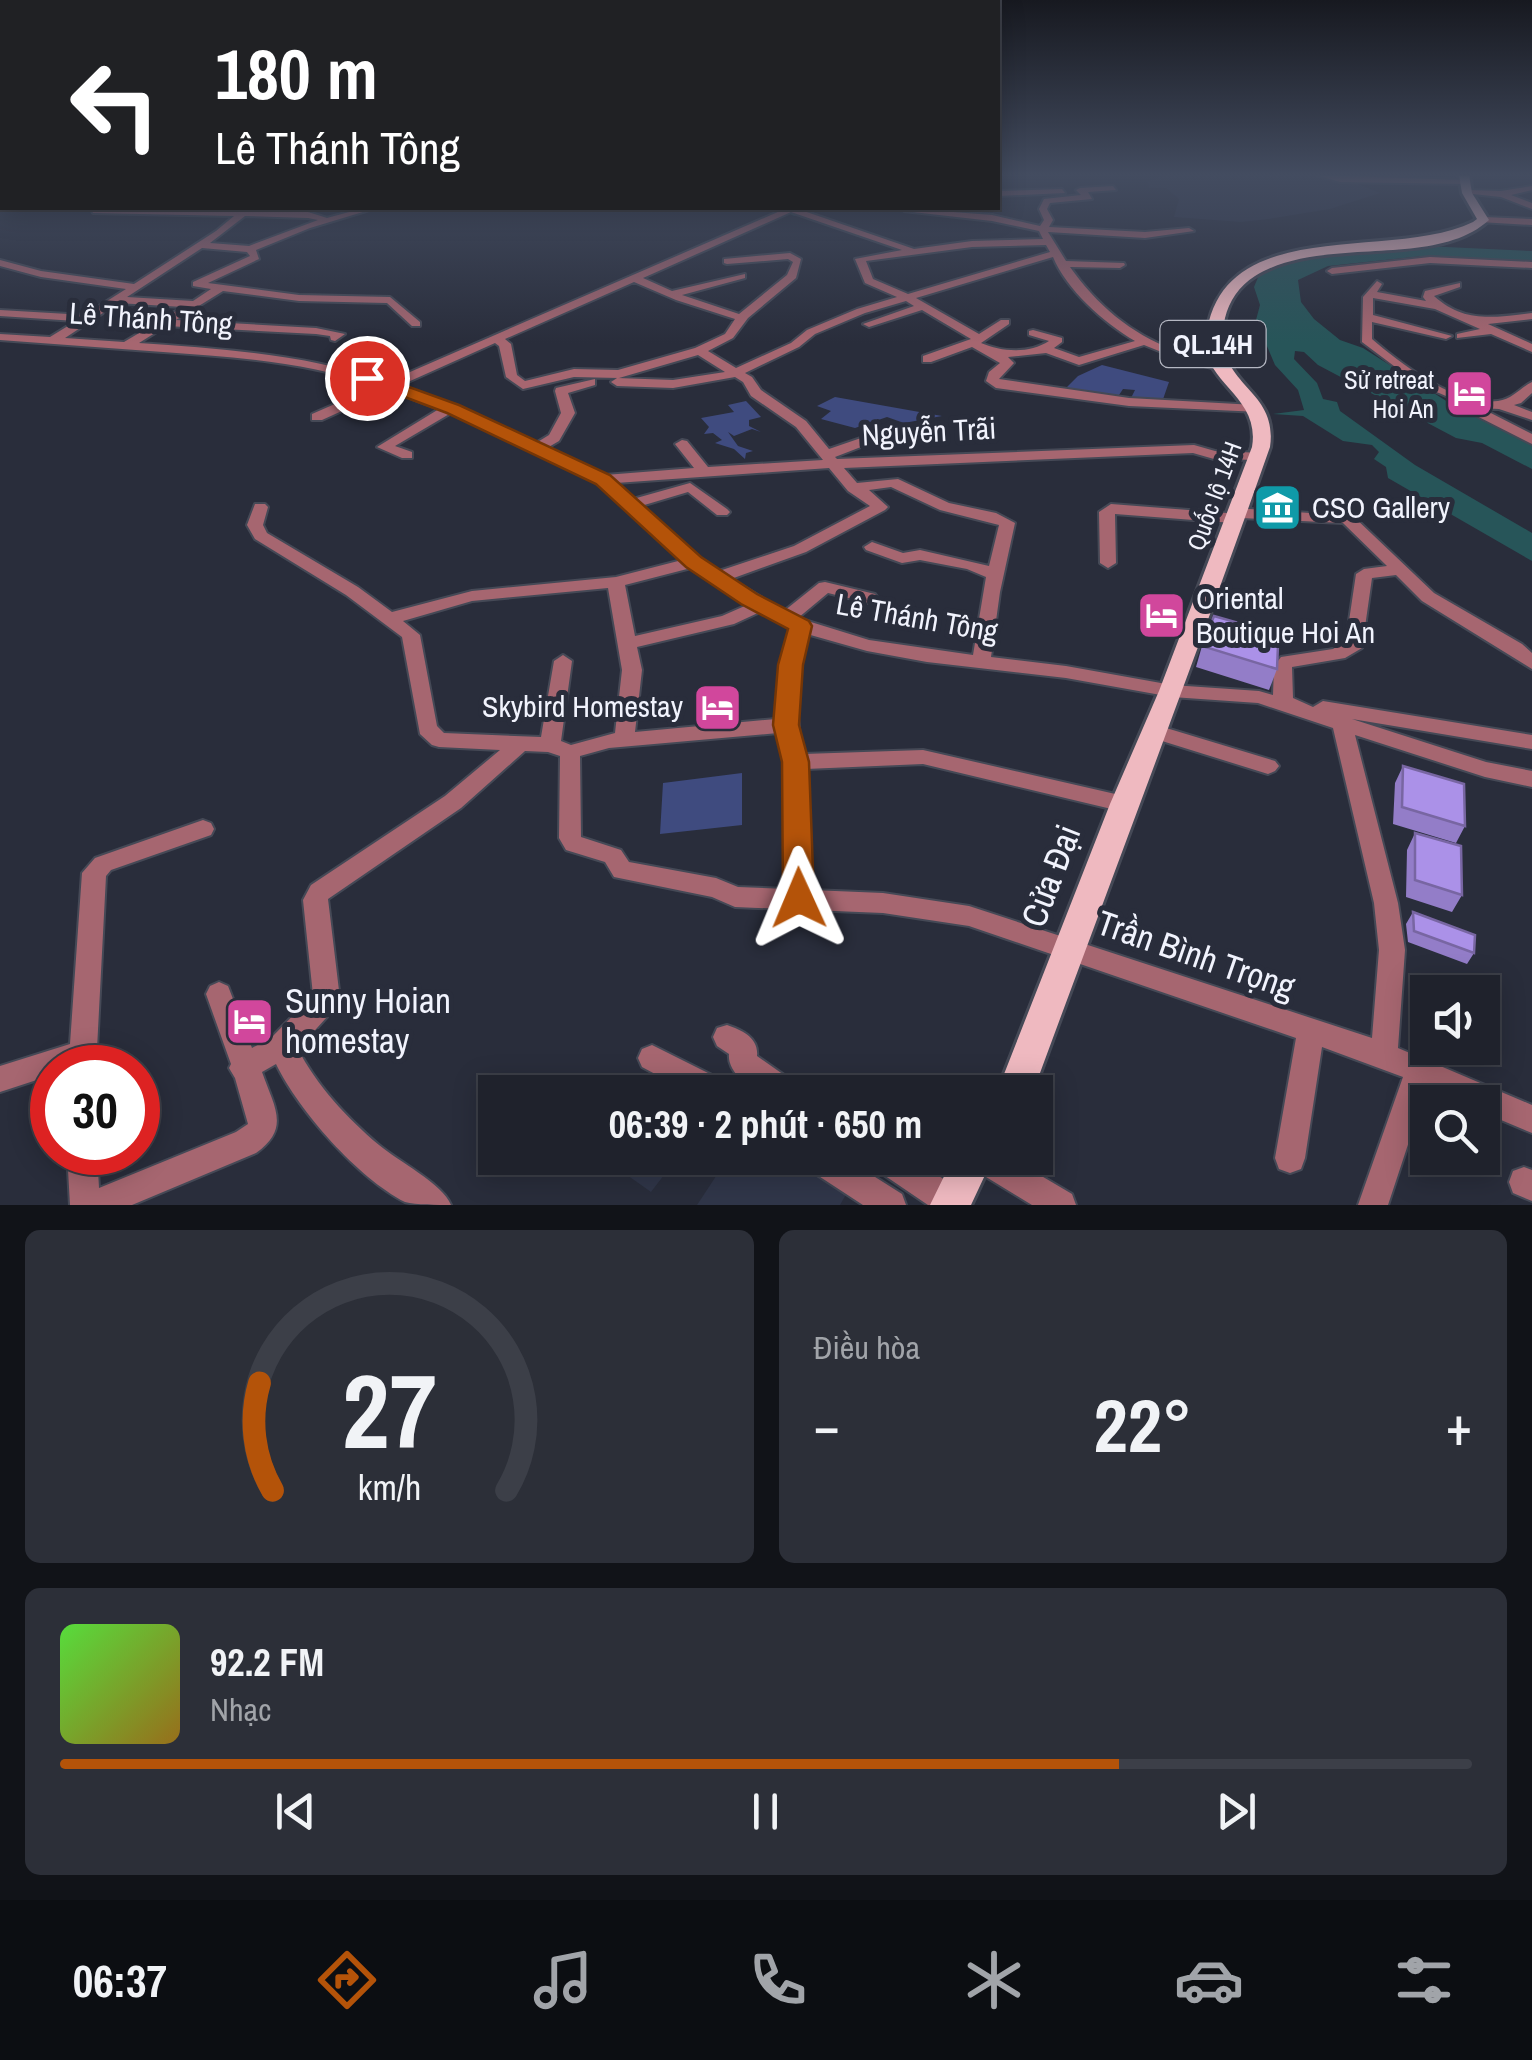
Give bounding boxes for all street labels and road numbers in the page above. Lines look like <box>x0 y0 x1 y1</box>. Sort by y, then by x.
street label: Lê Thánh Tông <box>68 292 234 344</box>
road number: QL.14H <box>1160 321 1266 367</box>
street label: Nguyễn Trãi <box>861 408 997 454</box>
street label: Quốc lộ 14H <box>1179 437 1249 555</box>
street label: Lê Thánh Tông <box>833 583 1001 651</box>
street label: Cửa Đại <box>1010 818 1091 933</box>
street label: Trần Bình Trọng <box>1091 899 1301 1010</box>

